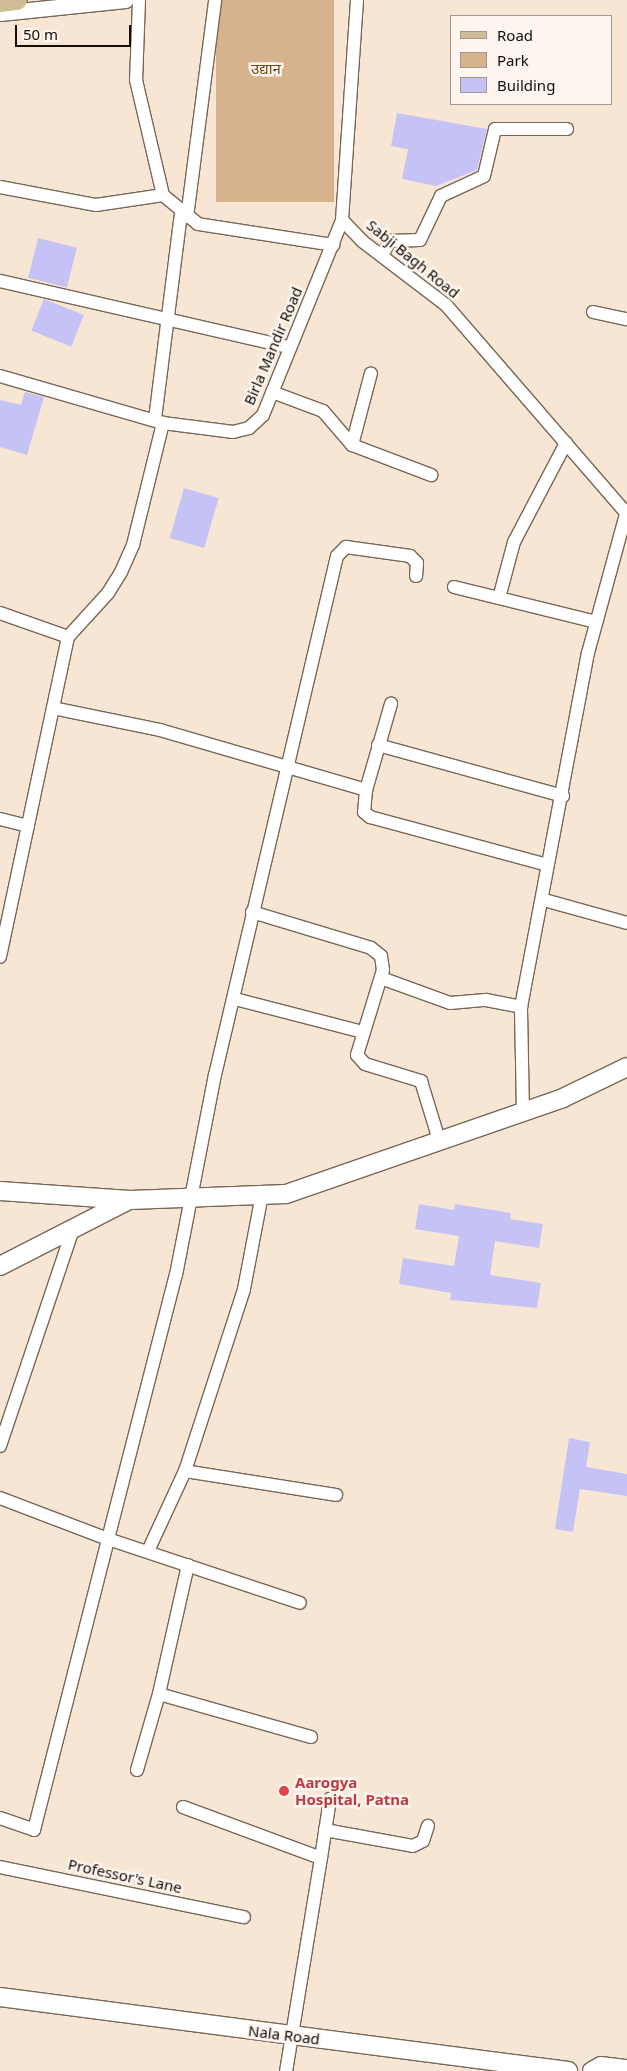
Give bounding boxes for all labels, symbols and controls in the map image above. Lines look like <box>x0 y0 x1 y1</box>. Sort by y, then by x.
scale bar <box>18 15 134 47</box>
legend <box>450 15 612 105</box>
text: 50 m <box>23 24 58 44</box>
text: Road <box>497 25 533 45</box>
text: Park <box>497 50 529 70</box>
park label: उद्यान <box>251 60 281 78</box>
text: Building <box>497 75 555 95</box>
street label: Sabji Bagh Road <box>363 216 463 302</box>
street label: Birla Mandir Road <box>240 284 306 408</box>
place label: Aarogya Hospital, Patna <box>295 1773 409 1808</box>
marker: Aarogya Hospital, Patna <box>277 1784 291 1798</box>
street label: Professor's Lane <box>66 1855 184 1897</box>
street label: Nala Road <box>247 2022 321 2048</box>

